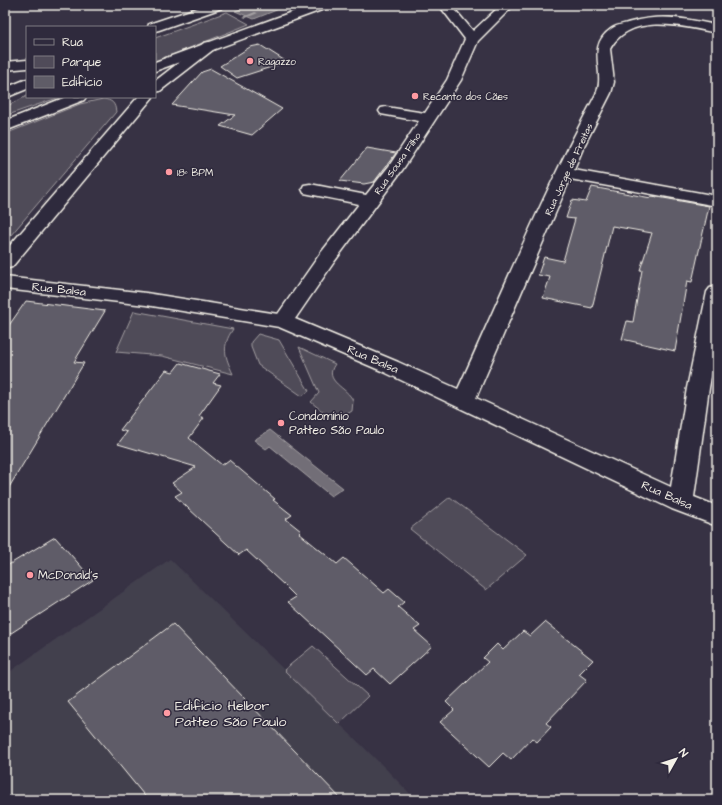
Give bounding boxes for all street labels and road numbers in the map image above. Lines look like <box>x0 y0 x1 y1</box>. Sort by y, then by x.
street label: Rua Jorge de Freitas <box>541 121 597 218</box>
street label: Rua Sousa Filho <box>371 129 425 198</box>
street label: Rua Balsa <box>31 278 87 301</box>
street label: Rua Balsa <box>345 341 401 378</box>
street label: Rua Balsa <box>639 477 695 514</box>

